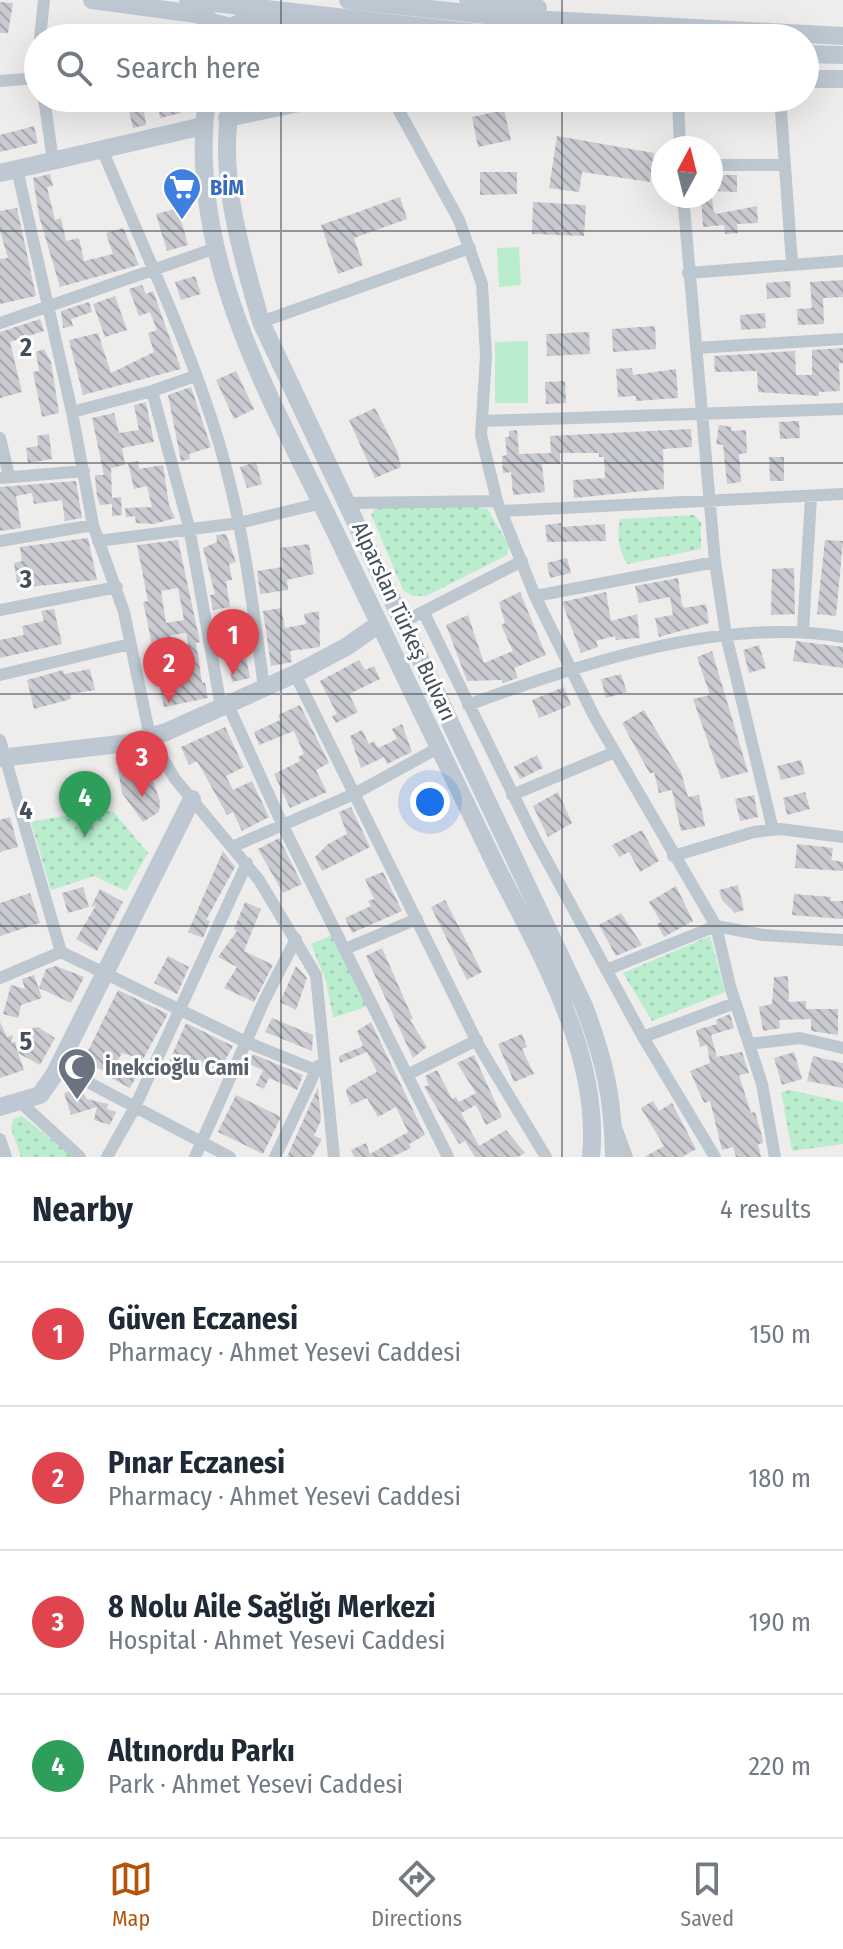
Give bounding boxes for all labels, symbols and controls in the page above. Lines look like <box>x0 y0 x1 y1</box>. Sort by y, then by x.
search box <box>24 24 819 112</box>
icon: search <box>52 46 96 90</box>
text: Search here <box>116 50 261 86</box>
north arrow <box>651 136 723 208</box>
supermarket icon: BİM <box>161 166 203 221</box>
place label: BİM <box>210 174 244 201</box>
text: 2 <box>19 332 32 363</box>
street label: Alparslan Türkeş Bulvarı <box>346 517 462 725</box>
text: 3 <box>19 564 32 595</box>
pin: 1 <box>207 609 259 675</box>
pin: 2 <box>143 637 195 703</box>
pin: 3 <box>116 731 168 797</box>
pin: 4 <box>59 771 111 837</box>
your location <box>410 782 450 822</box>
text: 4 <box>19 795 33 826</box>
text: 5 <box>20 1026 33 1057</box>
mosque icon: İnekcioğlu Cami <box>56 1046 98 1101</box>
place label: İnekcioğlu Cami <box>105 1054 249 1081</box>
text: Nearby <box>32 1189 133 1230</box>
text: 4 results <box>720 1194 811 1225</box>
text: Güven Eczanesi <box>108 1301 298 1337</box>
text: 1 <box>53 1319 64 1350</box>
text: 150 m <box>749 1319 811 1350</box>
text: Pharmacy · Ahmet Yesevi Caddesi <box>108 1337 461 1368</box>
text: Pınar Eczanesi <box>108 1445 285 1481</box>
text: 2 <box>52 1463 64 1494</box>
text: 180 m <box>748 1463 811 1494</box>
text: Pharmacy · Ahmet Yesevi Caddesi <box>108 1481 461 1512</box>
text: 8 Nolu Aile Sağlığı Merkezi <box>108 1589 436 1625</box>
text: 3 <box>52 1607 64 1638</box>
text: 190 m <box>749 1607 811 1638</box>
text: Hospital · Ahmet Yesevi Caddesi <box>108 1625 446 1656</box>
text: Altınordu Parkı <box>108 1733 295 1769</box>
text: 4 <box>51 1751 65 1782</box>
text: 220 m <box>748 1751 811 1782</box>
text: Park · Ahmet Yesevi Caddesi <box>108 1769 403 1800</box>
tab: Map <box>109 1857 153 1932</box>
tab: Directions <box>371 1857 462 1932</box>
tab: Saved <box>680 1857 734 1932</box>

